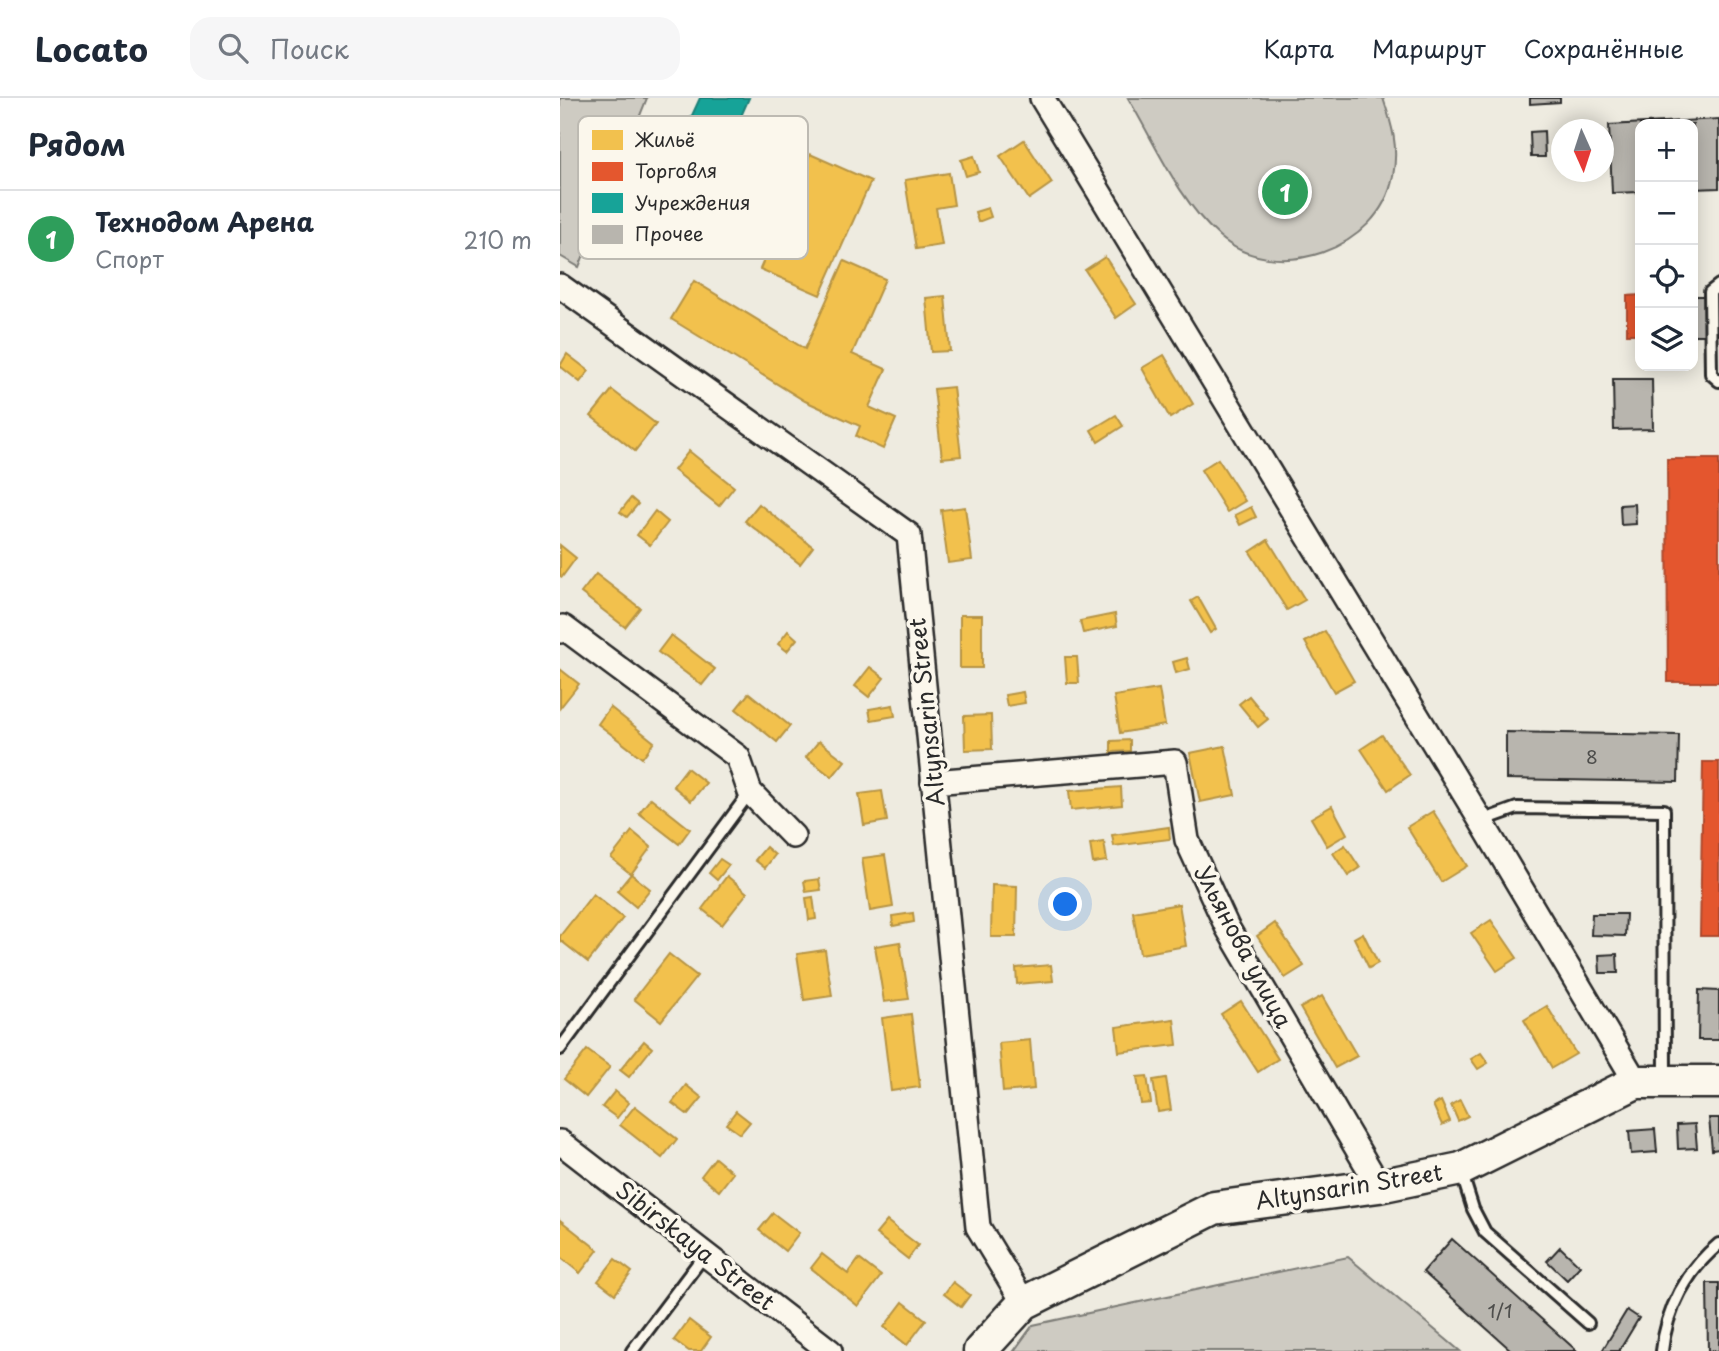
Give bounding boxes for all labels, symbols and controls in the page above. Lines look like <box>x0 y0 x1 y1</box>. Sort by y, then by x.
search box <box>190 17 680 80</box>
text: Locato <box>35 23 148 73</box>
icon: search <box>214 29 252 67</box>
text: Поиск <box>270 29 349 68</box>
text: Карта <box>1263 30 1334 66</box>
text: Маршрут <box>1372 30 1486 66</box>
text: Сохранённые <box>1524 30 1684 66</box>
legend <box>578 116 808 259</box>
north arrow <box>1551 119 1614 182</box>
map controls <box>1635 119 1698 371</box>
button: + <box>1635 119 1698 182</box>
text: Рядом <box>28 121 126 166</box>
text: Жильё <box>634 125 695 153</box>
text: Торговля <box>635 156 717 184</box>
pin: 1 <box>1262 166 1308 218</box>
button: − <box>1635 182 1698 245</box>
text: Учреждения <box>635 188 750 216</box>
text: Технодом Арена <box>95 202 314 241</box>
text: Прочее <box>635 219 704 247</box>
text: 1 <box>46 222 57 257</box>
text: 210 m <box>464 222 532 257</box>
text: Спорт <box>95 241 164 276</box>
button: locate <box>1635 245 1698 308</box>
button: layers <box>1635 308 1698 371</box>
street label: Altynsarin Street <box>898 616 953 808</box>
house number: 8 <box>1586 742 1598 770</box>
street label: Ульянова улица <box>1187 859 1302 1034</box>
your location <box>1048 887 1082 921</box>
street label: Altynsarin Street <box>1253 1153 1445 1218</box>
street label: Sibirskaya Street <box>609 1171 783 1318</box>
house number: 1/1 <box>1488 1296 1512 1324</box>

